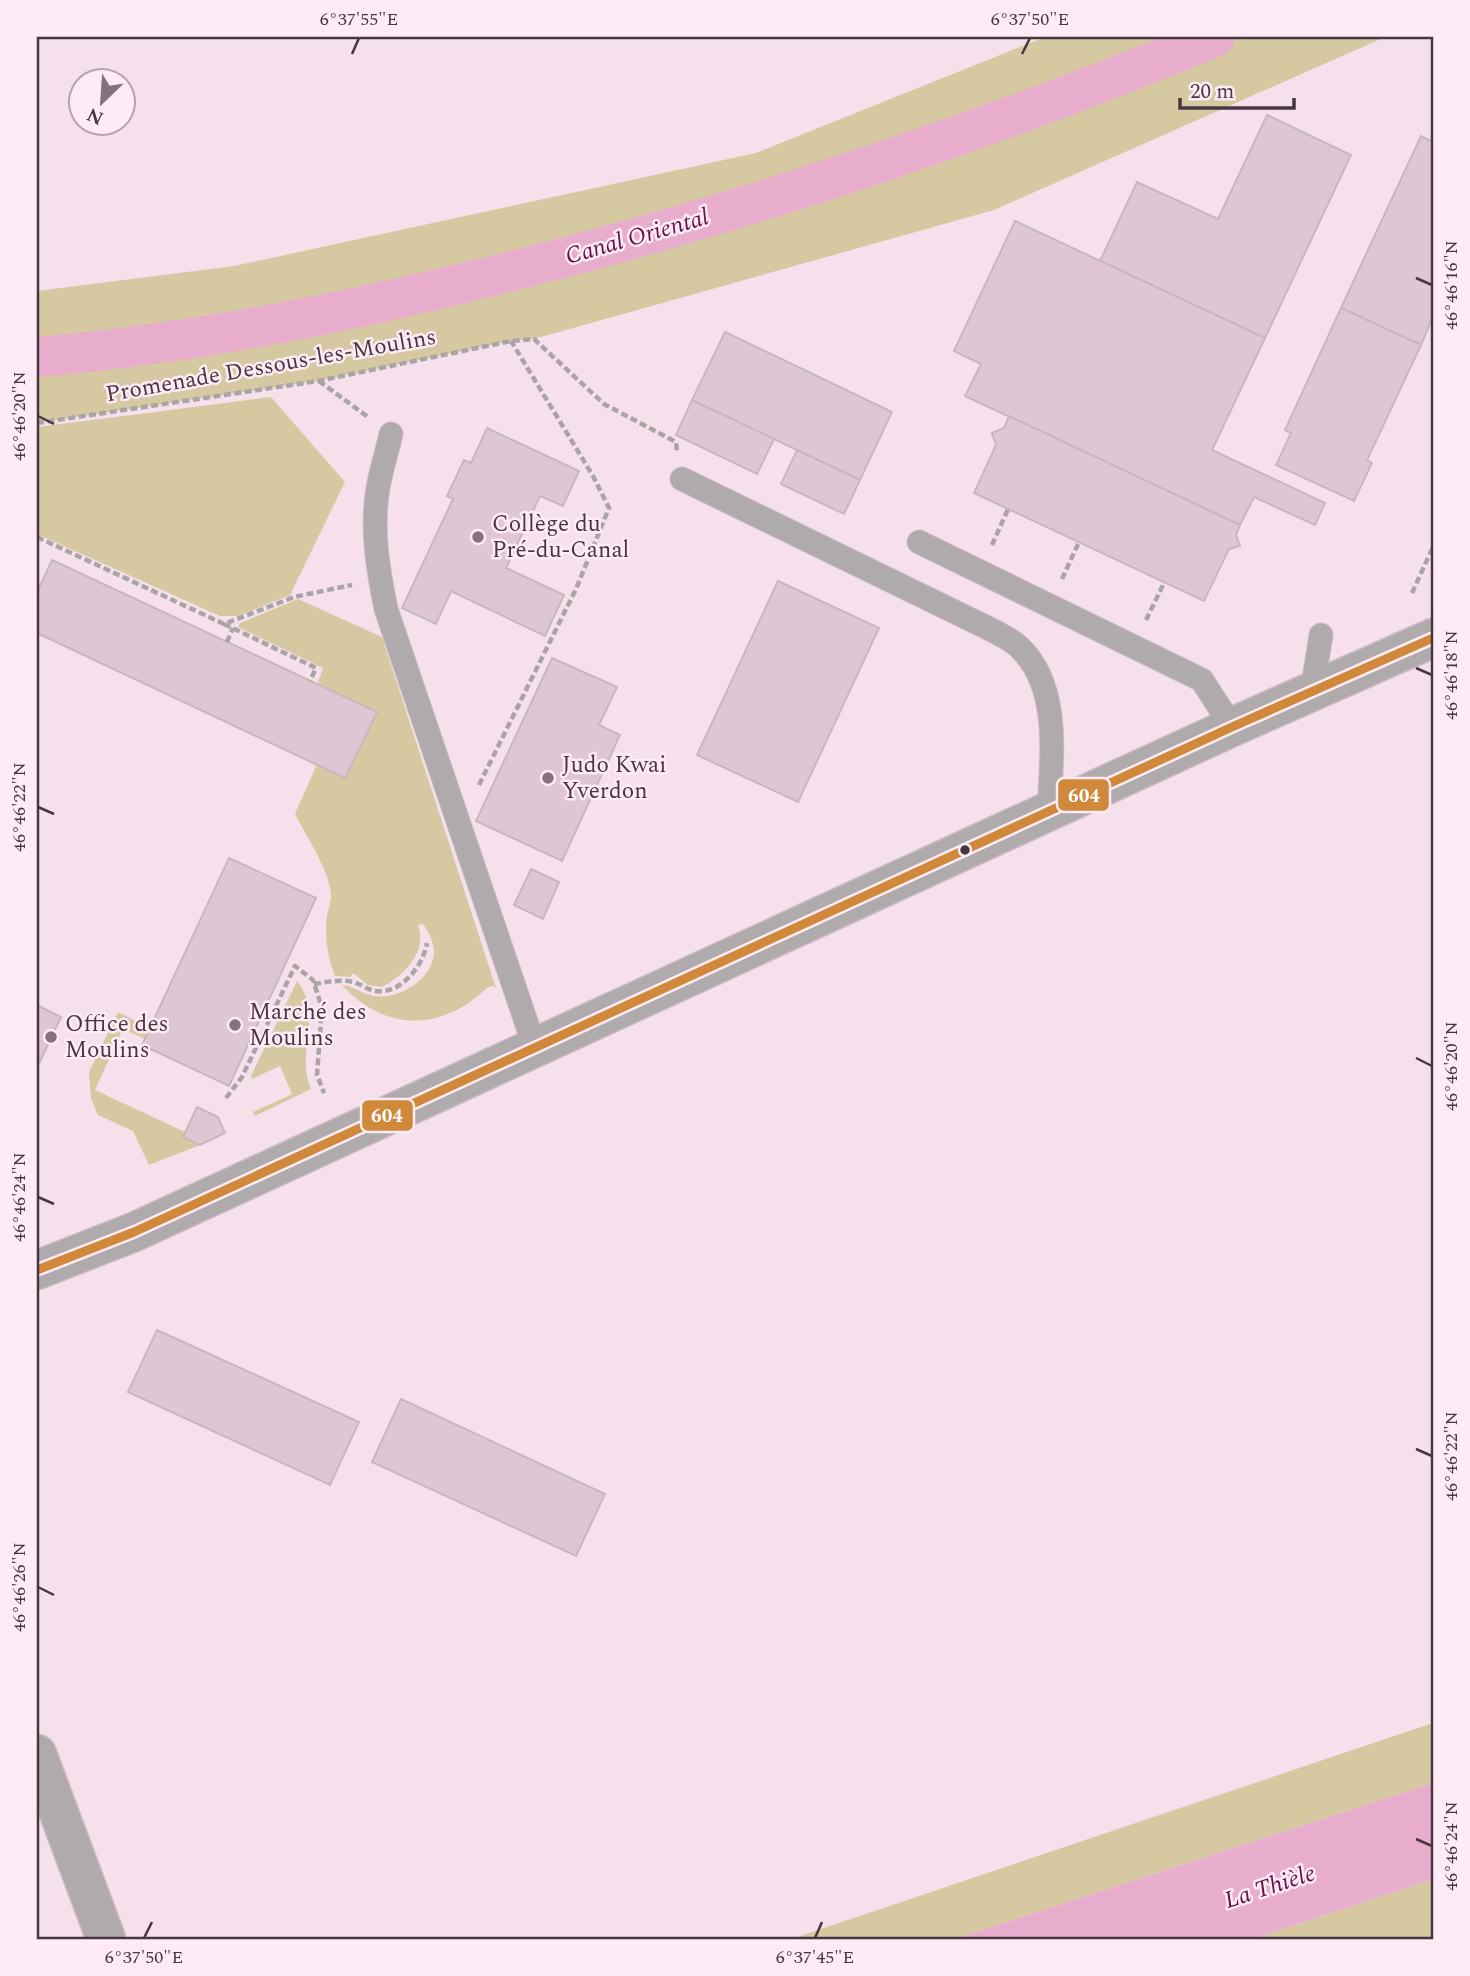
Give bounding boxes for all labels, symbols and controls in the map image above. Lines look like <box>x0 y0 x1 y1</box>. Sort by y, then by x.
text: 6°37'55"E <box>320 6 398 33</box>
text: 6°37'50"E <box>991 6 1069 33</box>
north arrow <box>66 66 136 136</box>
scale bar <box>1180 66 1293 110</box>
text: 20 m <box>1190 76 1234 108</box>
text: N <box>82 100 109 132</box>
water label: Canal Oriental <box>561 199 713 275</box>
text: 46°46'16"N <box>1438 240 1465 330</box>
street label: Promenade Dessous-les-Moulins <box>103 320 439 412</box>
text: 46°46'20"N <box>6 371 33 461</box>
place label: Collège du Pré-du-Canal <box>492 507 629 568</box>
marker: Collège du Pré-du-Canal <box>470 529 486 545</box>
text: 46°46'18"N <box>1438 630 1465 720</box>
place label: Judo Kwai Yverdon <box>562 748 667 809</box>
text: 46°46'22"N <box>6 762 33 852</box>
marker: Judo Kwai Yverdon <box>540 770 556 786</box>
line badge: 604 <box>1057 778 1110 812</box>
text: 604 <box>1068 782 1100 811</box>
unlabelled marker <box>958 843 972 857</box>
place label: Marché des Moulins <box>249 995 367 1056</box>
place label: Office des Moulins <box>65 1007 169 1068</box>
marker: Marché des Moulins <box>227 1017 243 1033</box>
text: 46°46'20"N <box>1438 1021 1465 1111</box>
marker: Office des Moulins <box>43 1029 59 1045</box>
line badge: 604 <box>361 1099 414 1132</box>
text: 604 <box>371 1102 403 1131</box>
text: 46°46'24"N <box>6 1152 33 1242</box>
text: 46°46'22"N <box>1438 1411 1465 1501</box>
text: 46°46'26"N <box>6 1542 33 1632</box>
text: 46°46'24"N <box>1438 1801 1465 1891</box>
water label: La Thièle <box>1220 1855 1320 1919</box>
text: 6°37'50"E <box>105 1944 183 1971</box>
text: 6°37'45"E <box>776 1944 854 1971</box>

